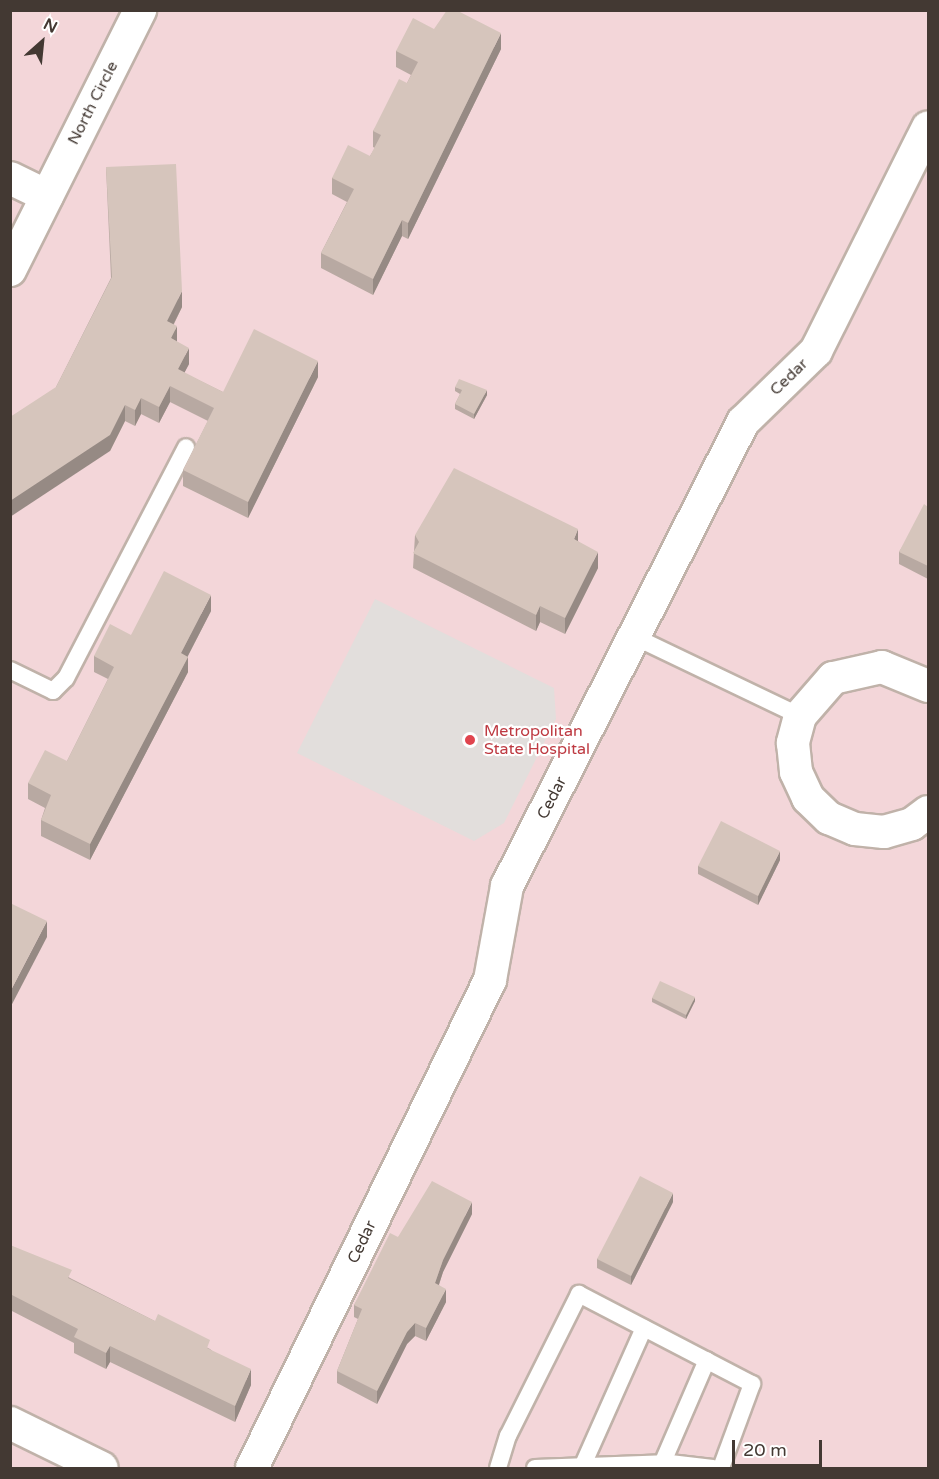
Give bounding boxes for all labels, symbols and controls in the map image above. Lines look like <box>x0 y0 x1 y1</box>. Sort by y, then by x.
north arrow <box>12 12 72 72</box>
text: N <box>40 14 60 38</box>
street label: North Circle <box>64 58 122 148</box>
street label: Cedar <box>766 354 812 400</box>
place label: Metropolitan State Hospital <box>484 721 590 759</box>
marker: Metropolitan State Hospital <box>461 731 479 749</box>
street label: Cedar <box>533 774 571 822</box>
street label: Cedar <box>343 1218 381 1266</box>
scale bar <box>735 1428 825 1466</box>
text: 20 m <box>743 1439 787 1461</box>

